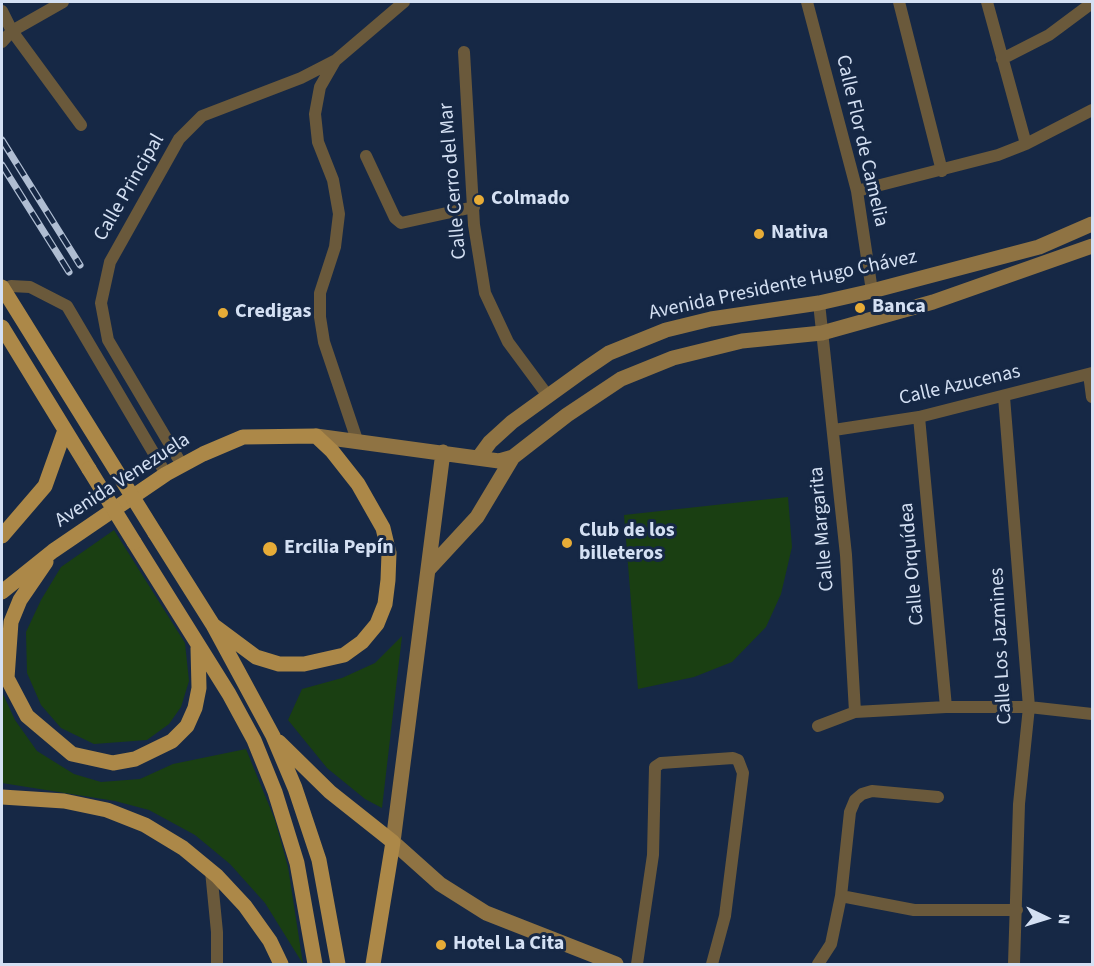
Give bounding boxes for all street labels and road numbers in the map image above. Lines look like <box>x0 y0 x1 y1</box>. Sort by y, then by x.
street label: Calle Flor de Camelia <box>830 53 892 229</box>
street label: Calle Cerro del Mar <box>435 102 473 260</box>
street label: Calle Principal <box>90 130 170 246</box>
street label: Avenida Presidente Hugo Chávez <box>647 246 919 326</box>
street label: Calle Azucenas <box>897 360 1023 412</box>
street label: Avenida Venezuela <box>51 428 195 534</box>
street label: Calle Margarita <box>806 466 840 592</box>
street label: Calle Orquídea <box>896 502 930 626</box>
street label: Calle Los Jazmines <box>986 567 1018 725</box>

